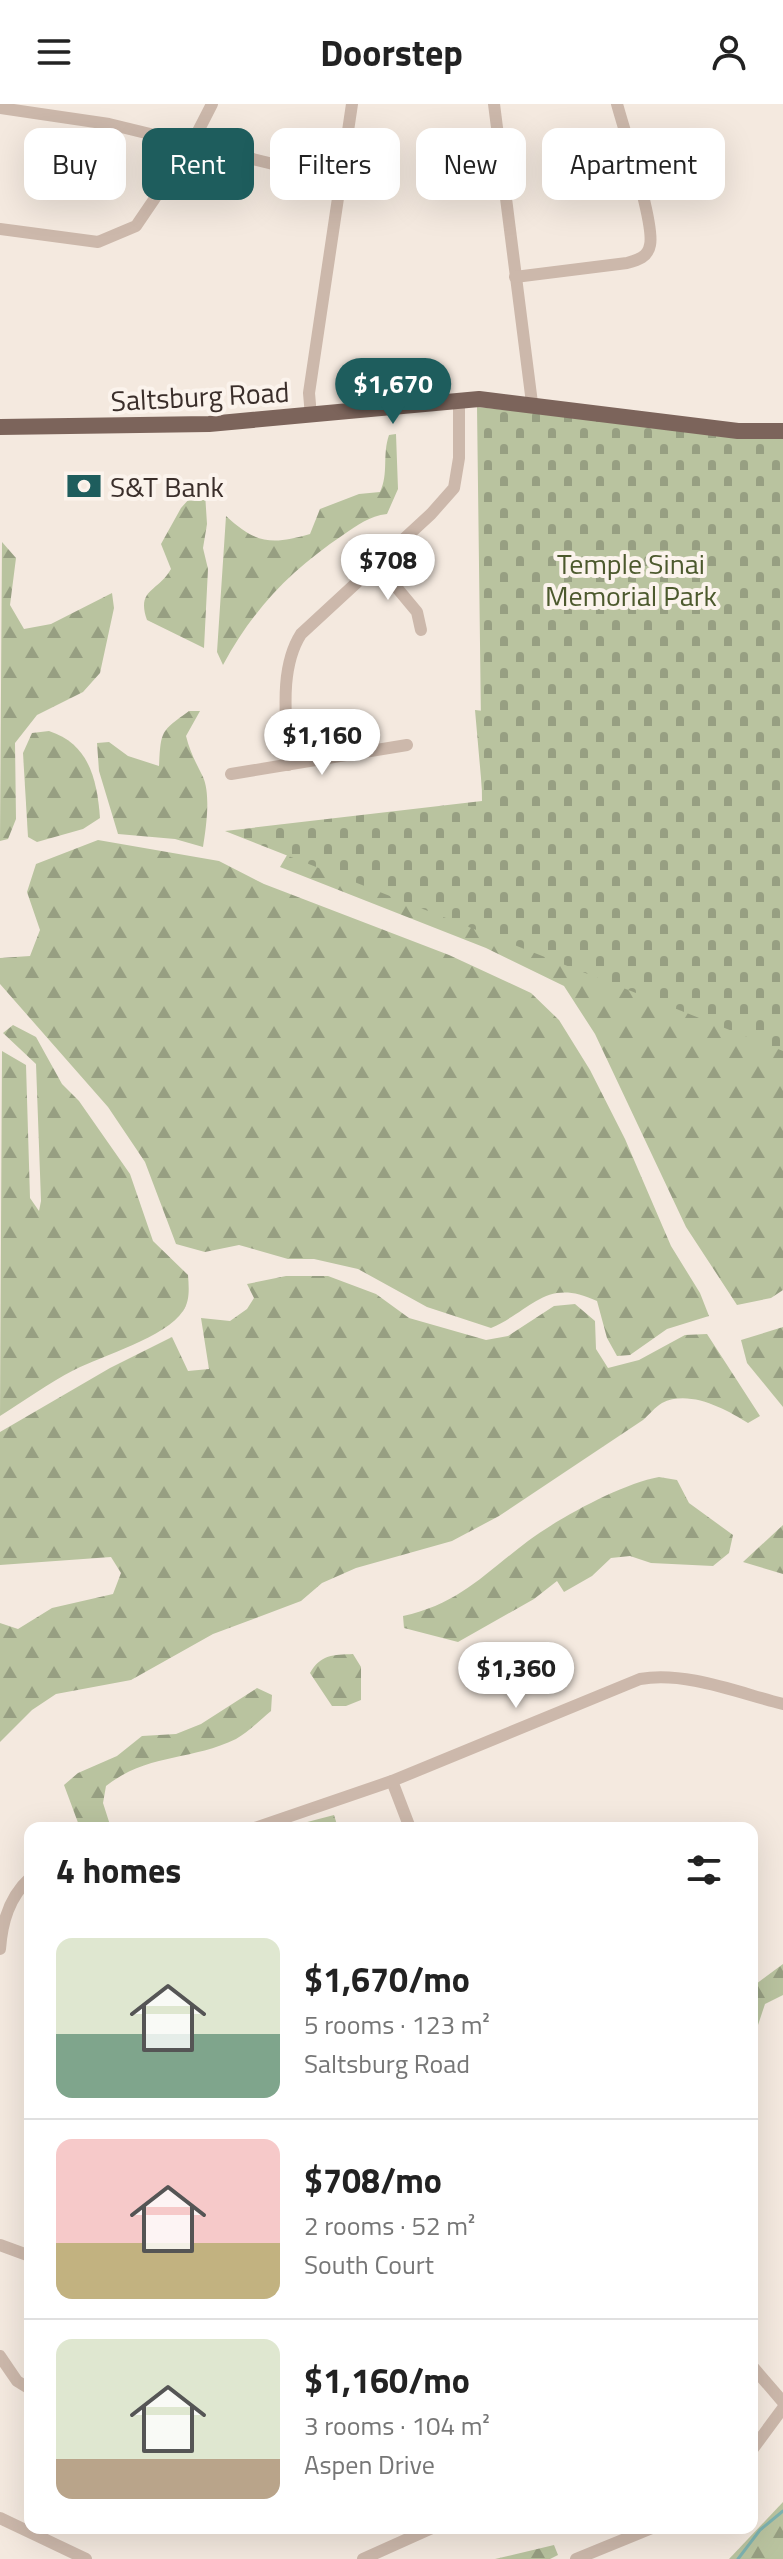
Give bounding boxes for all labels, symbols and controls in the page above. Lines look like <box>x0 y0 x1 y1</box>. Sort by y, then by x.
text: Doorstep <box>320 25 463 80</box>
icon: menu <box>32 30 76 74</box>
icon: person <box>707 30 751 74</box>
chip: Buy <box>24 128 126 200</box>
chip: Rent <box>142 128 254 200</box>
chip: Filters <box>270 128 400 200</box>
chip: New <box>416 128 526 200</box>
chip: Apartment <box>542 128 725 200</box>
pin: $1,670 <box>328 358 458 426</box>
text: $1,670 <box>353 364 433 403</box>
street label: Saltsburg Road <box>110 370 290 422</box>
place label: S&T Bank <box>110 465 224 508</box>
bank icon: S&T Bank <box>65 467 103 505</box>
pin: $708 <box>341 534 435 602</box>
text: $708 <box>359 540 417 579</box>
park label: Temple Sinai Memorial Park <box>545 542 717 617</box>
pin: $1,160 <box>257 709 387 777</box>
text: $1,160 <box>282 715 362 754</box>
pin: $1,360 <box>451 1642 581 1710</box>
text: $1,360 <box>476 1648 556 1687</box>
text: 4 homes <box>56 1844 181 1896</box>
icon: filters <box>682 1848 726 1892</box>
text: $1,670/mo <box>304 1953 470 2005</box>
icon: home <box>120 1970 216 2066</box>
text: 5 rooms · 123 m² <box>304 2005 490 2044</box>
text: Saltsburg Road <box>304 2044 470 2083</box>
text: $708/mo <box>304 2154 442 2206</box>
icon: home <box>120 2171 216 2267</box>
text: 2 rooms · 52 m² <box>304 2206 475 2245</box>
text: South Court <box>304 2245 434 2284</box>
text: $1,160/mo <box>304 2354 470 2406</box>
icon: home <box>120 2371 216 2467</box>
text: 3 rooms · 104 m² <box>304 2406 490 2445</box>
text: Aspen Drive <box>304 2445 435 2484</box>

